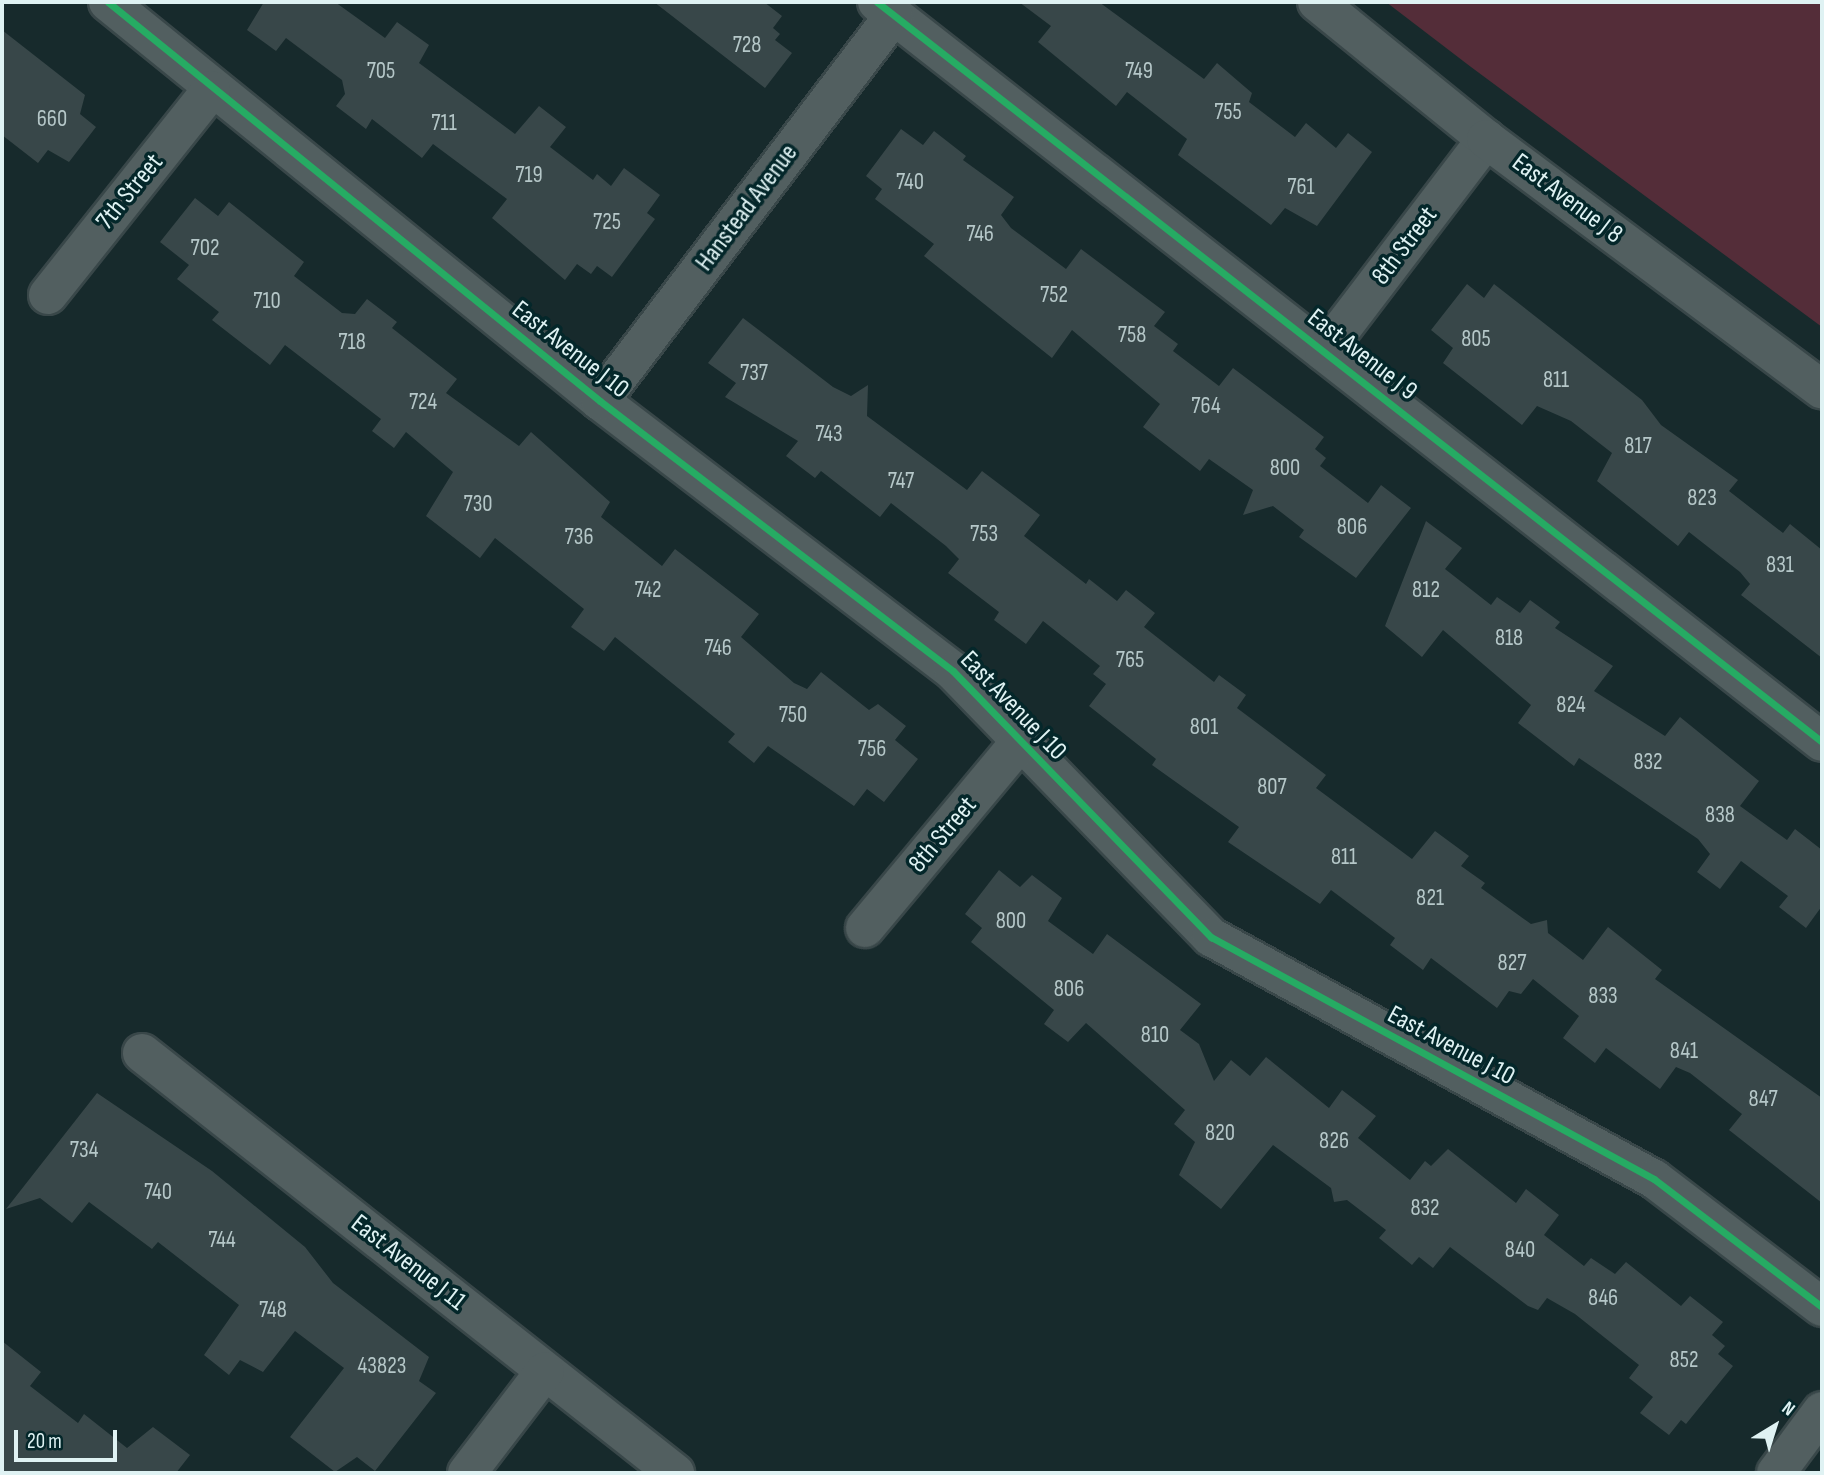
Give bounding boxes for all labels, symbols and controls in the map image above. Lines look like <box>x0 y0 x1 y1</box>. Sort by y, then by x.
house number: 728 <box>733 31 761 59</box>
house number: 705 <box>367 57 395 85</box>
house number: 749 <box>1125 57 1153 85</box>
house number: 755 <box>1214 98 1242 126</box>
house number: 660 <box>37 105 67 133</box>
house number: 711 <box>431 109 457 137</box>
street label: Hanstead Avenue <box>689 139 805 277</box>
street label: East Avenue J 8 <box>1506 147 1628 251</box>
street label: 7th Street <box>90 148 170 236</box>
house number: 719 <box>515 161 543 189</box>
house number: 740 <box>896 168 924 196</box>
house number: 761 <box>1287 173 1315 201</box>
street label: 8th Street <box>1366 201 1444 291</box>
house number: 725 <box>593 208 621 236</box>
house number: 746 <box>966 220 994 248</box>
house number: 702 <box>191 234 219 262</box>
house number: 752 <box>1040 281 1068 309</box>
house number: 710 <box>253 287 281 315</box>
street label: East Avenue J 10 <box>505 295 635 405</box>
street label: East Avenue J 9 <box>1301 303 1423 407</box>
house number: 758 <box>1118 321 1146 349</box>
house number: 805 <box>1461 325 1491 353</box>
house number: 718 <box>338 328 366 356</box>
house number: 737 <box>740 359 768 387</box>
house number: 811 <box>1543 366 1569 394</box>
house number: 724 <box>409 388 437 416</box>
house number: 764 <box>1191 392 1221 420</box>
house number: 743 <box>815 420 843 448</box>
house number: 817 <box>1624 432 1652 460</box>
house number: 800 <box>1270 454 1300 482</box>
house number: 747 <box>888 467 914 495</box>
house number: 823 <box>1687 484 1717 512</box>
house number: 730 <box>463 490 493 518</box>
house number: 806 <box>1337 513 1367 541</box>
house number: 753 <box>970 520 998 548</box>
house number: 736 <box>565 523 593 551</box>
house number: 831 <box>1766 551 1794 579</box>
house number: 742 <box>634 576 662 604</box>
house number: 812 <box>1412 576 1440 604</box>
house number: 818 <box>1495 624 1523 652</box>
house number: 746 <box>704 634 732 662</box>
street label: East Avenue J 10 <box>953 645 1073 767</box>
house number: 765 <box>1116 646 1144 674</box>
house number: 824 <box>1556 691 1586 719</box>
house number: 750 <box>779 701 807 729</box>
house number: 801 <box>1190 713 1218 741</box>
house number: 756 <box>858 735 886 763</box>
house number: 832 <box>1633 748 1663 776</box>
house number: 807 <box>1257 773 1287 801</box>
street label: 8th Street <box>902 791 984 879</box>
house number: 838 <box>1705 801 1735 829</box>
house number: 811 <box>1331 843 1357 871</box>
house number: 821 <box>1416 884 1444 912</box>
house number: 800 <box>996 907 1026 935</box>
house number: 827 <box>1497 949 1527 977</box>
house number: 806 <box>1054 975 1084 1003</box>
house number: 833 <box>1588 982 1618 1010</box>
street label: East Avenue J 10 <box>1382 999 1520 1093</box>
house number: 810 <box>1141 1021 1169 1049</box>
house number: 841 <box>1670 1037 1698 1065</box>
house number: 847 <box>1748 1085 1778 1113</box>
house number: 820 <box>1205 1119 1235 1147</box>
house number: 826 <box>1319 1127 1349 1155</box>
house number: 734 <box>70 1136 98 1164</box>
house number: 740 <box>144 1178 172 1206</box>
house number: 832 <box>1410 1194 1440 1222</box>
street label: East Avenue J 11 <box>344 1209 472 1317</box>
house number: 744 <box>208 1226 236 1254</box>
house number: 840 <box>1505 1236 1535 1264</box>
house number: 846 <box>1588 1284 1618 1312</box>
house number: 748 <box>259 1296 287 1324</box>
house number: 852 <box>1670 1346 1698 1374</box>
house number: 43823 <box>358 1352 406 1380</box>
north arrow <box>1740 1391 1810 1461</box>
text: N <box>1777 1397 1799 1421</box>
scale bar <box>18 1416 121 1460</box>
text: 20 m <box>27 1429 62 1454</box>

